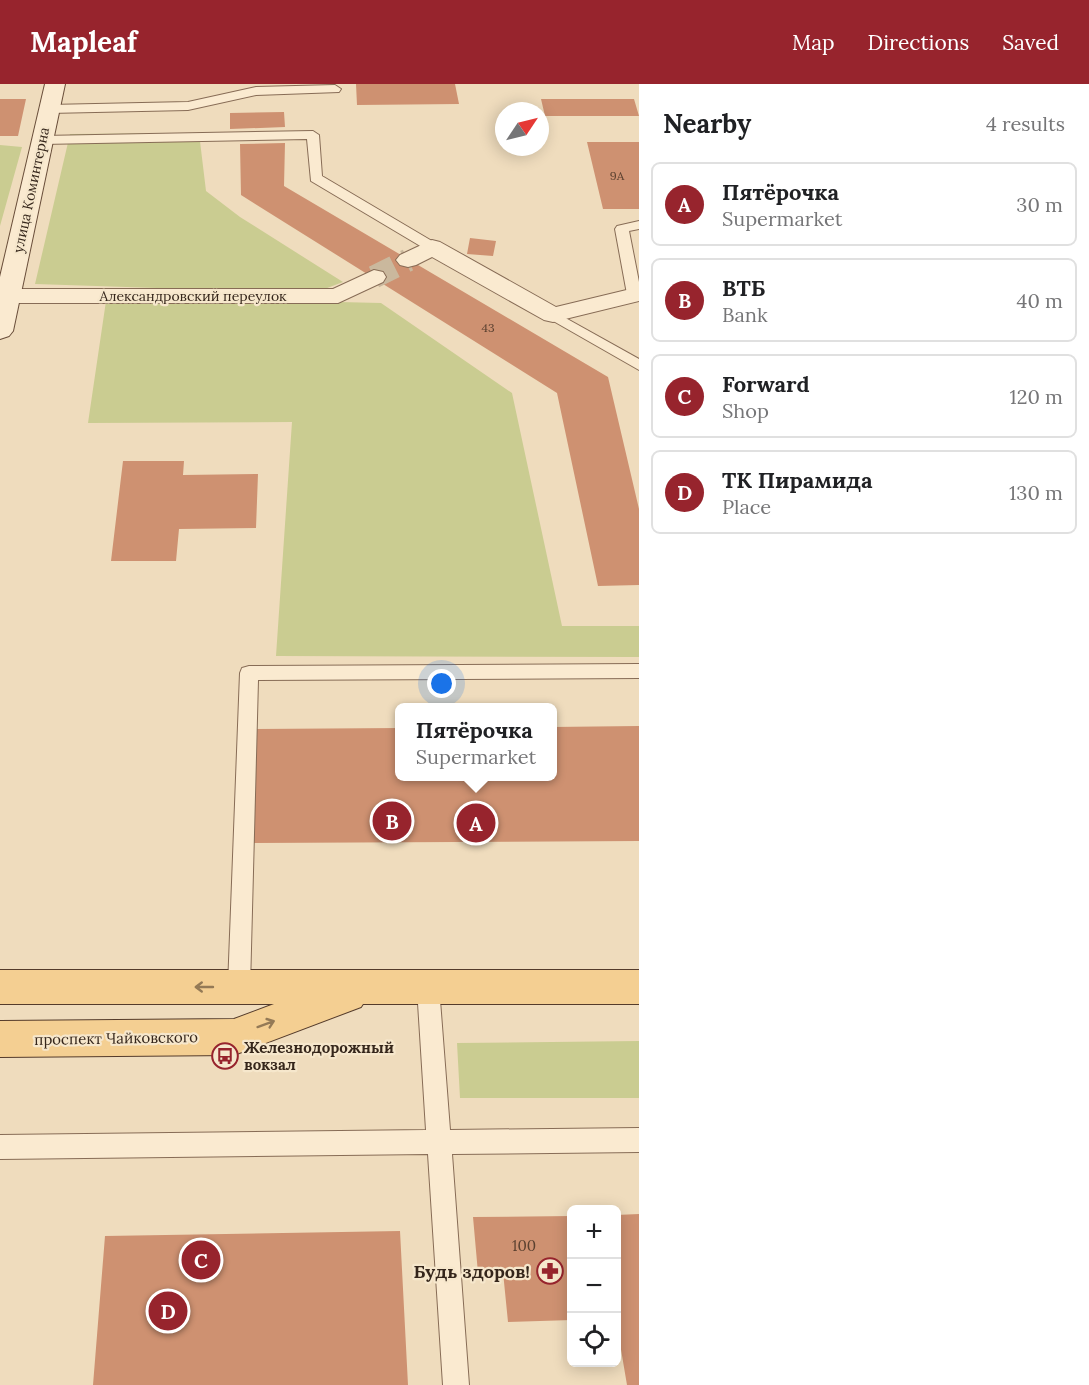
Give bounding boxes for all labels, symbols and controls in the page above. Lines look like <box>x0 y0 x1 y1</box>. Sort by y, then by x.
text: Mapleaf <box>30 24 137 60</box>
text: Map <box>792 29 835 56</box>
text: Directions <box>868 29 969 56</box>
text: Saved <box>1002 29 1059 56</box>
north arrow <box>495 102 549 156</box>
text: Nearby <box>663 107 751 140</box>
text: 4 results <box>986 111 1065 136</box>
street label: улица Коминтерна <box>9 125 53 255</box>
house number: 9А <box>610 168 625 183</box>
text: Пятёрочка <box>722 178 839 206</box>
text: A <box>678 192 691 217</box>
text: 30 m <box>1016 192 1063 217</box>
text: Supermarket <box>722 206 842 231</box>
text: ВТБ <box>722 274 765 302</box>
street label: Александровский переулок <box>98 287 287 305</box>
text: B <box>678 288 691 313</box>
text: 40 m <box>1017 288 1063 313</box>
text: Bank <box>722 302 768 327</box>
house number: 43 <box>481 320 495 335</box>
text: Forward <box>722 370 810 398</box>
text: C <box>678 384 691 409</box>
text: 120 m <box>1009 384 1063 409</box>
text: Shop <box>722 398 769 423</box>
text: ТК Пирамида <box>722 466 872 494</box>
text: D <box>677 480 692 505</box>
text: 130 m <box>1009 480 1063 505</box>
text: Place <box>722 494 771 519</box>
your location <box>427 669 456 698</box>
popup <box>395 703 557 781</box>
text: Пятёрочка <box>416 716 533 744</box>
text: Supermarket <box>416 744 536 769</box>
pin: B <box>372 798 412 844</box>
pin: A <box>456 800 496 846</box>
one-way arrow <box>195 981 215 993</box>
one-way arrow <box>256 1018 275 1029</box>
street label: проспект Чайковского <box>34 1027 198 1049</box>
place label: Железнодорожный вокзал <box>244 1038 394 1074</box>
bus stop icon: Железнодорожный вокзал <box>210 1041 240 1071</box>
map controls <box>567 1205 621 1367</box>
button: + <box>567 1205 621 1259</box>
house number: 100 <box>512 1236 536 1255</box>
pin: C <box>182 1238 220 1282</box>
pharmacy icon: Будь здоров! <box>535 1256 565 1286</box>
button: − <box>567 1259 621 1313</box>
place label: Будь здоров! <box>413 1260 530 1283</box>
pin: D <box>148 1288 188 1334</box>
button: locate <box>567 1313 621 1367</box>

